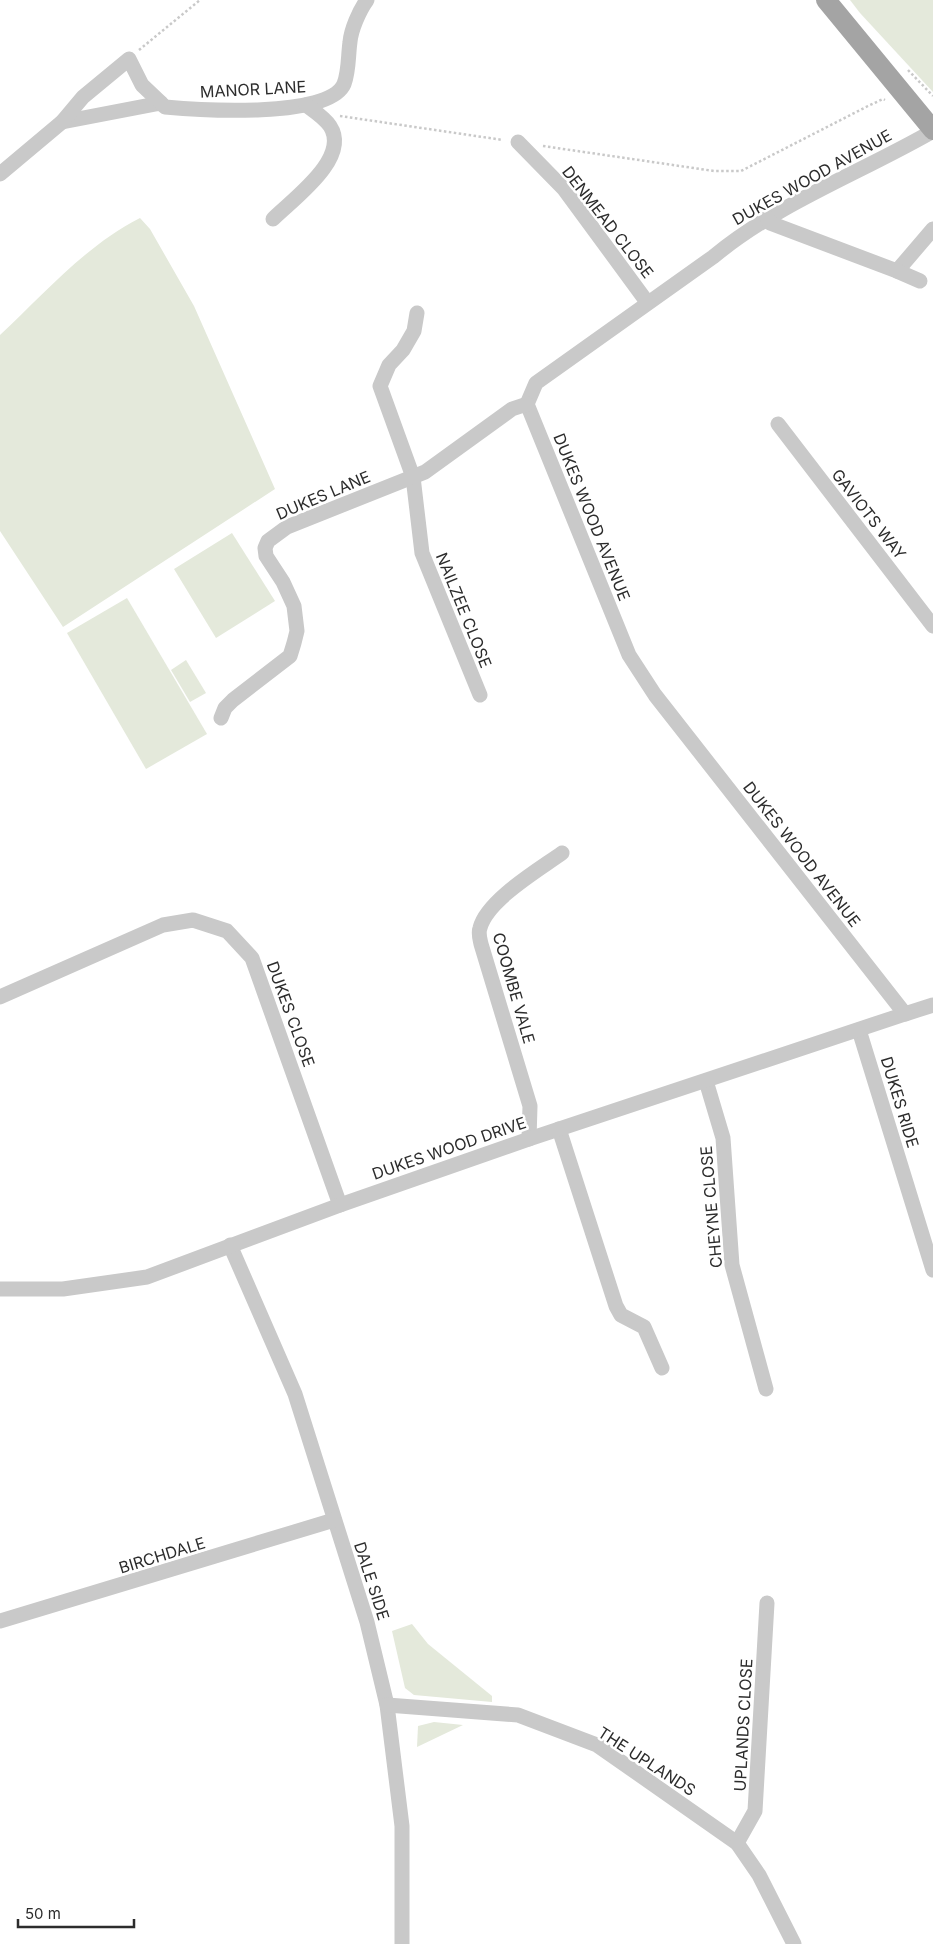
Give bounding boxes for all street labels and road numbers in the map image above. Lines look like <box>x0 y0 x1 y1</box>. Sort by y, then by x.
street label: MANOR LANE <box>199 76 307 102</box>
street label: DUKES WOOD AVENUE <box>729 125 895 229</box>
street label: DENMEAD CLOSE <box>558 162 658 282</box>
street label: DUKES WOOD AVENUE <box>549 430 635 604</box>
street label: GAVIOTS WAY <box>827 465 911 563</box>
street label: DUKES LANE <box>273 466 373 524</box>
street label: NAILZEE CLOSE <box>432 549 496 671</box>
street label: DUKES WOOD AVENUE <box>739 777 865 931</box>
street label: COOMBE VALE <box>489 930 539 1046</box>
street label: DUKES CLOSE <box>263 958 319 1070</box>
street label: DUKES RIDE <box>877 1054 923 1150</box>
street label: DUKES WOOD DRIVE <box>369 1112 529 1184</box>
street label: CHEYNE CLOSE <box>696 1145 726 1269</box>
street label: BIRCHDALE <box>116 1532 208 1578</box>
street label: DALE SIDE <box>350 1539 394 1623</box>
street label: UPLANDS CLOSE <box>730 1658 756 1792</box>
street label: THE UPLANDS <box>594 1722 700 1800</box>

